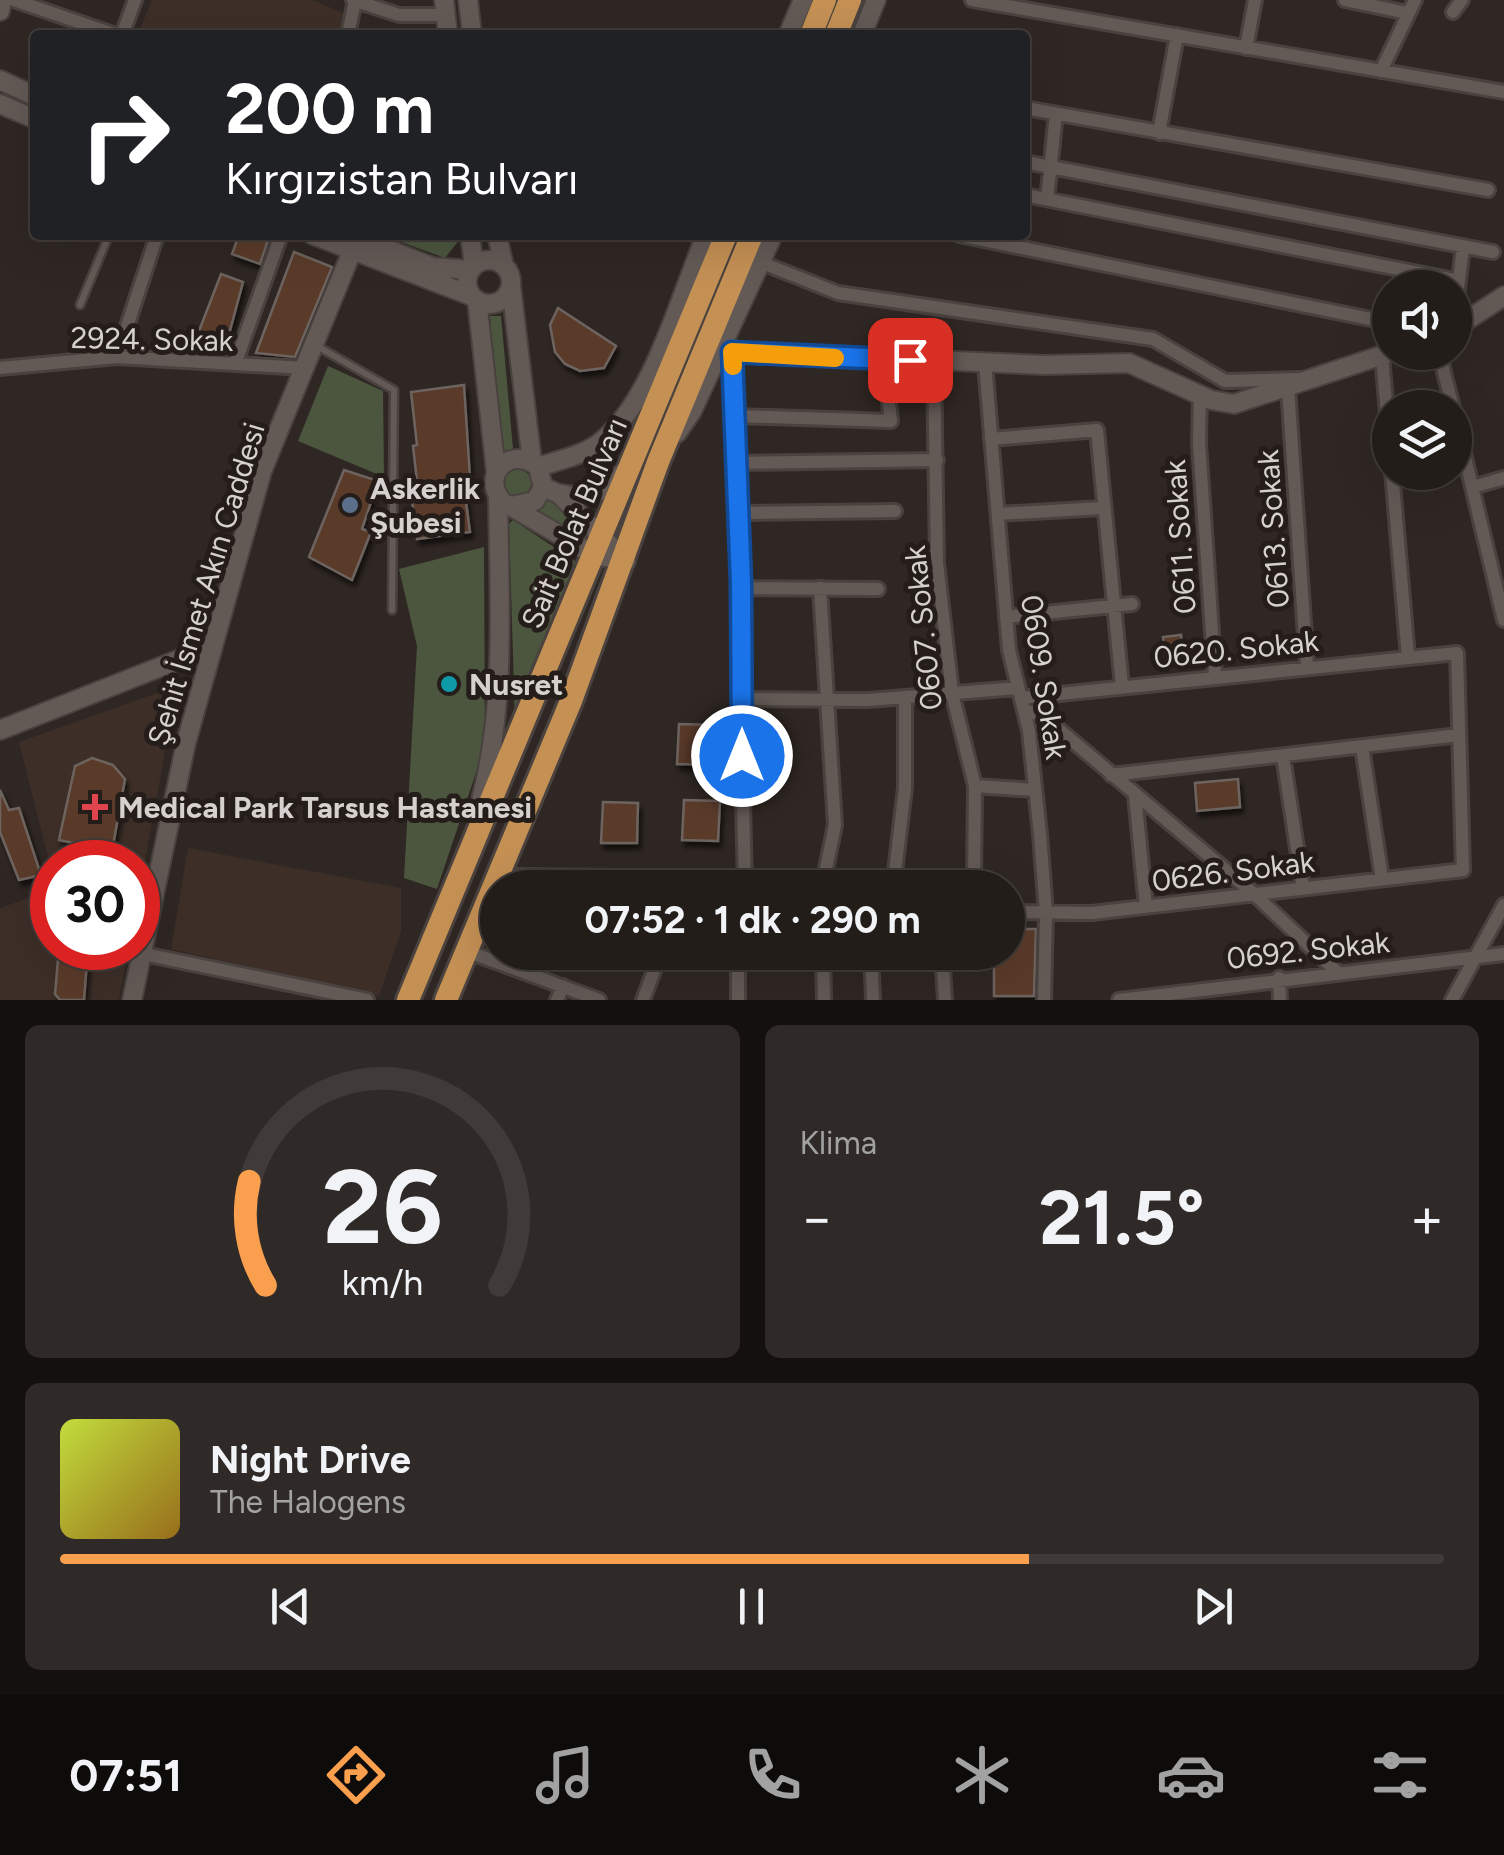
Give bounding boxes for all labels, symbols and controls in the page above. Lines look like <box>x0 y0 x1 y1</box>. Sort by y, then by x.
text: 200 m <box>225 66 434 151</box>
icon: right <box>60 70 190 200</box>
text: Kırgızistan Bulvarı <box>225 151 579 205</box>
map controls <box>1372 270 1472 490</box>
button: sound <box>1372 270 1472 370</box>
pin <box>868 318 953 403</box>
street label: 2924. Sokak <box>70 319 234 359</box>
icon: arrive <box>883 333 938 388</box>
button: layers <box>1372 390 1472 490</box>
street label: Sait Bolat Bulvarı <box>513 412 635 634</box>
street label: Şehit İsmet Akın Caddesi <box>139 418 273 750</box>
street label: 0613. Sokak <box>1249 448 1297 609</box>
street label: 0611. Sokak <box>1156 458 1204 615</box>
place label: Askerlik Şubesi <box>370 470 480 541</box>
marker: Askerlik Şubesi <box>339 494 361 516</box>
street label: 0607. Sokak <box>896 544 950 712</box>
street label: 0609. Sokak <box>1013 592 1075 762</box>
street label: 0620. Sokak <box>1152 622 1321 676</box>
place label: Nusret <box>469 666 563 703</box>
marker: Nusret <box>438 673 460 695</box>
position arrow <box>690 704 794 808</box>
place label: Medical Park Tarsus Hastanesi <box>118 789 532 826</box>
marker: Medical Park Tarsus Hastanesi <box>82 794 108 820</box>
speed limit sign: 30 <box>30 840 160 970</box>
street label: 0626. Sokak <box>1150 843 1317 899</box>
text: 07:52 · 1 dk · 290 m <box>584 897 921 943</box>
street label: 0692. Sokak <box>1225 923 1392 977</box>
text: Klima <box>800 1124 877 1162</box>
text: 26 <box>322 1144 443 1269</box>
text: 21.5° <box>1039 1173 1205 1263</box>
text: − <box>800 1185 834 1251</box>
text: + <box>1410 1185 1444 1251</box>
text: km/h <box>341 1261 423 1304</box>
text: Night Drive <box>210 1437 411 1483</box>
text: The Halogens <box>210 1483 406 1521</box>
icon: previous <box>263 1579 318 1634</box>
icon: pause <box>724 1579 779 1634</box>
icon: next <box>1186 1579 1241 1634</box>
icon: directions <box>321 1740 391 1810</box>
icon: music <box>530 1740 600 1810</box>
icon: phone <box>738 1740 808 1810</box>
icon: climate <box>947 1740 1017 1810</box>
icon: car <box>1156 1740 1226 1810</box>
icon: filters <box>1365 1740 1435 1810</box>
text: 07:51 <box>69 1748 182 1802</box>

